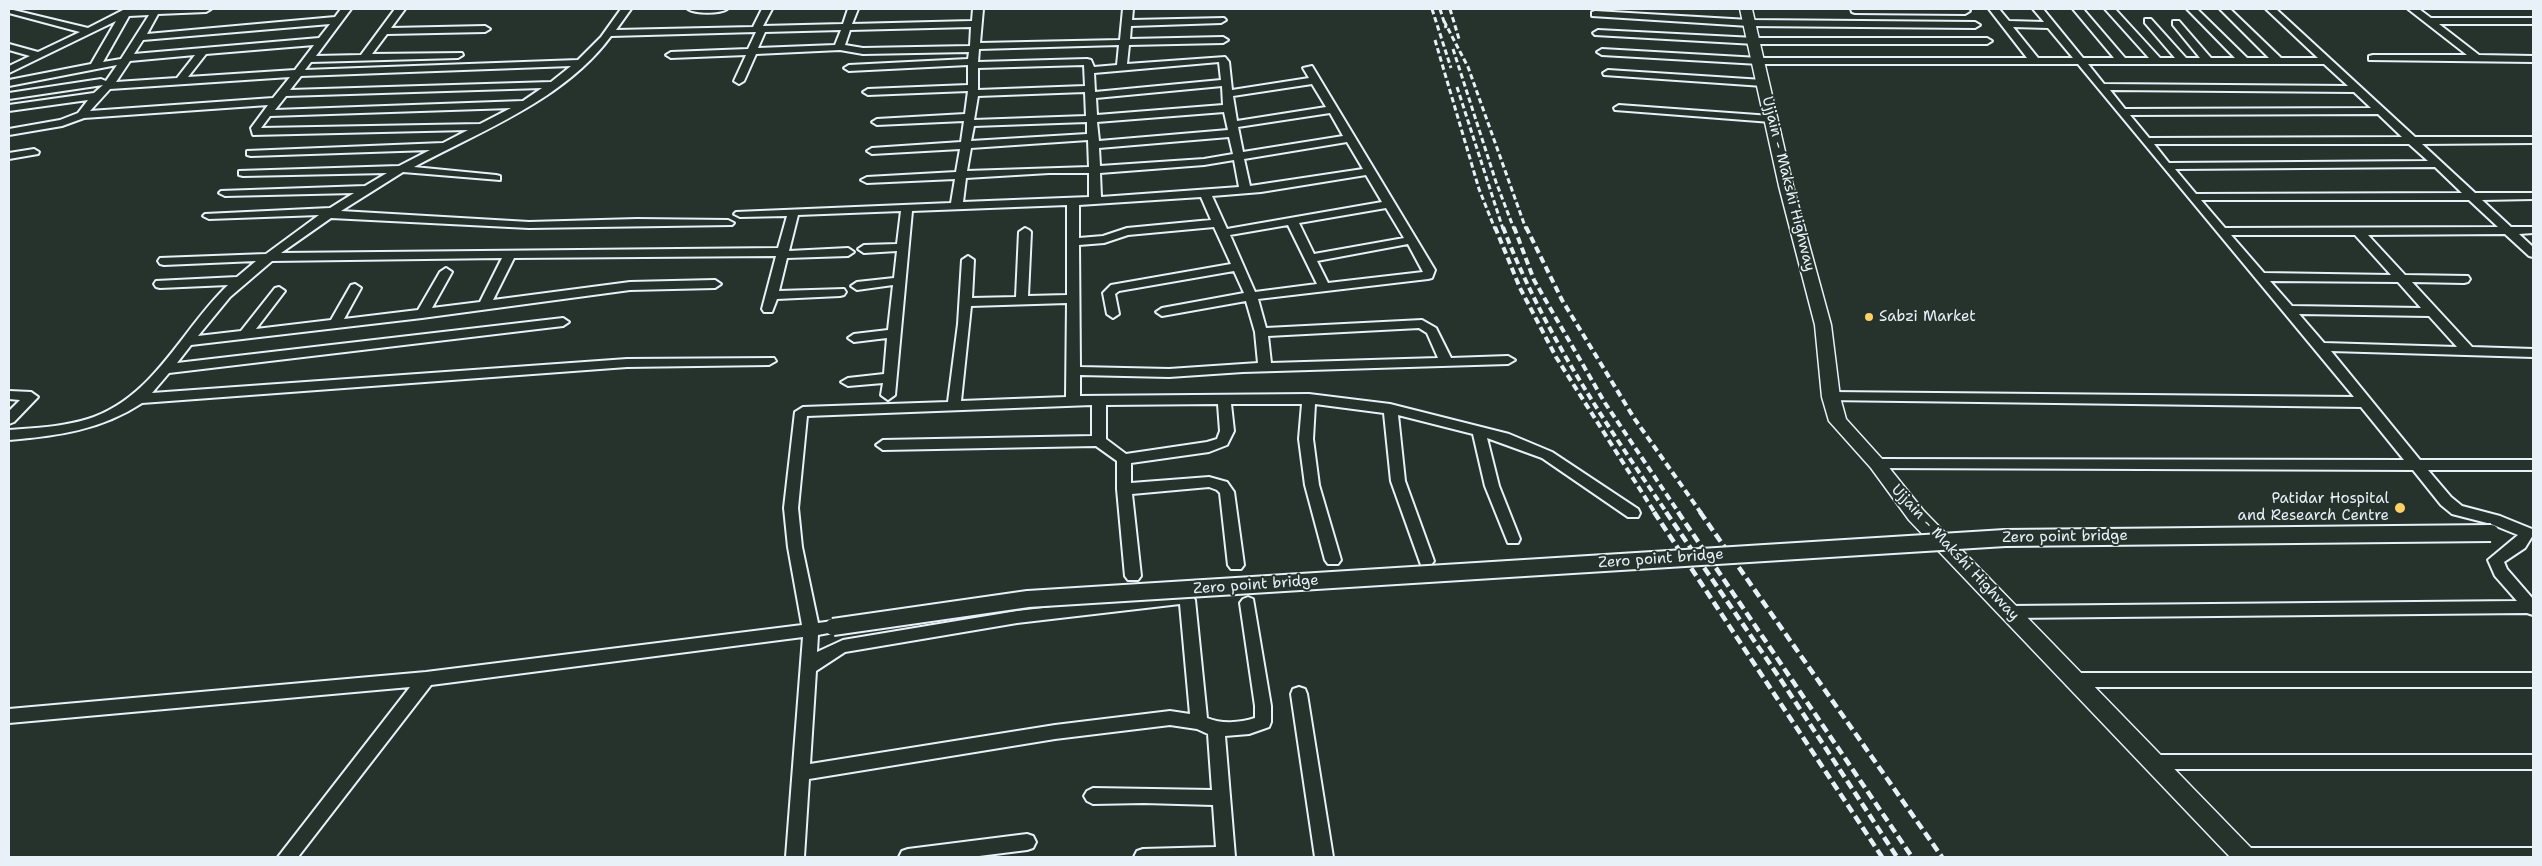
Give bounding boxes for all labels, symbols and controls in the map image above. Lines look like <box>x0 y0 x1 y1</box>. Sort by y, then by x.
street label: Ujjain - Makshi Highway <box>1758 95 1818 273</box>
place label: Sabzi Market <box>1879 308 1976 326</box>
marker: Sabzi Market <box>1863 311 1875 323</box>
street label: Ujjain - Makshi Highway <box>1887 481 2023 625</box>
place label: Patidar Hospital and Research Centre <box>2238 490 2389 525</box>
marker: Patidar Hospital and Research Centre <box>2393 501 2407 515</box>
street label: Zero point bridge <box>2002 527 2128 547</box>
street label: Zero point bridge <box>1598 546 1724 572</box>
street label: Zero point bridge <box>1193 572 1319 598</box>

